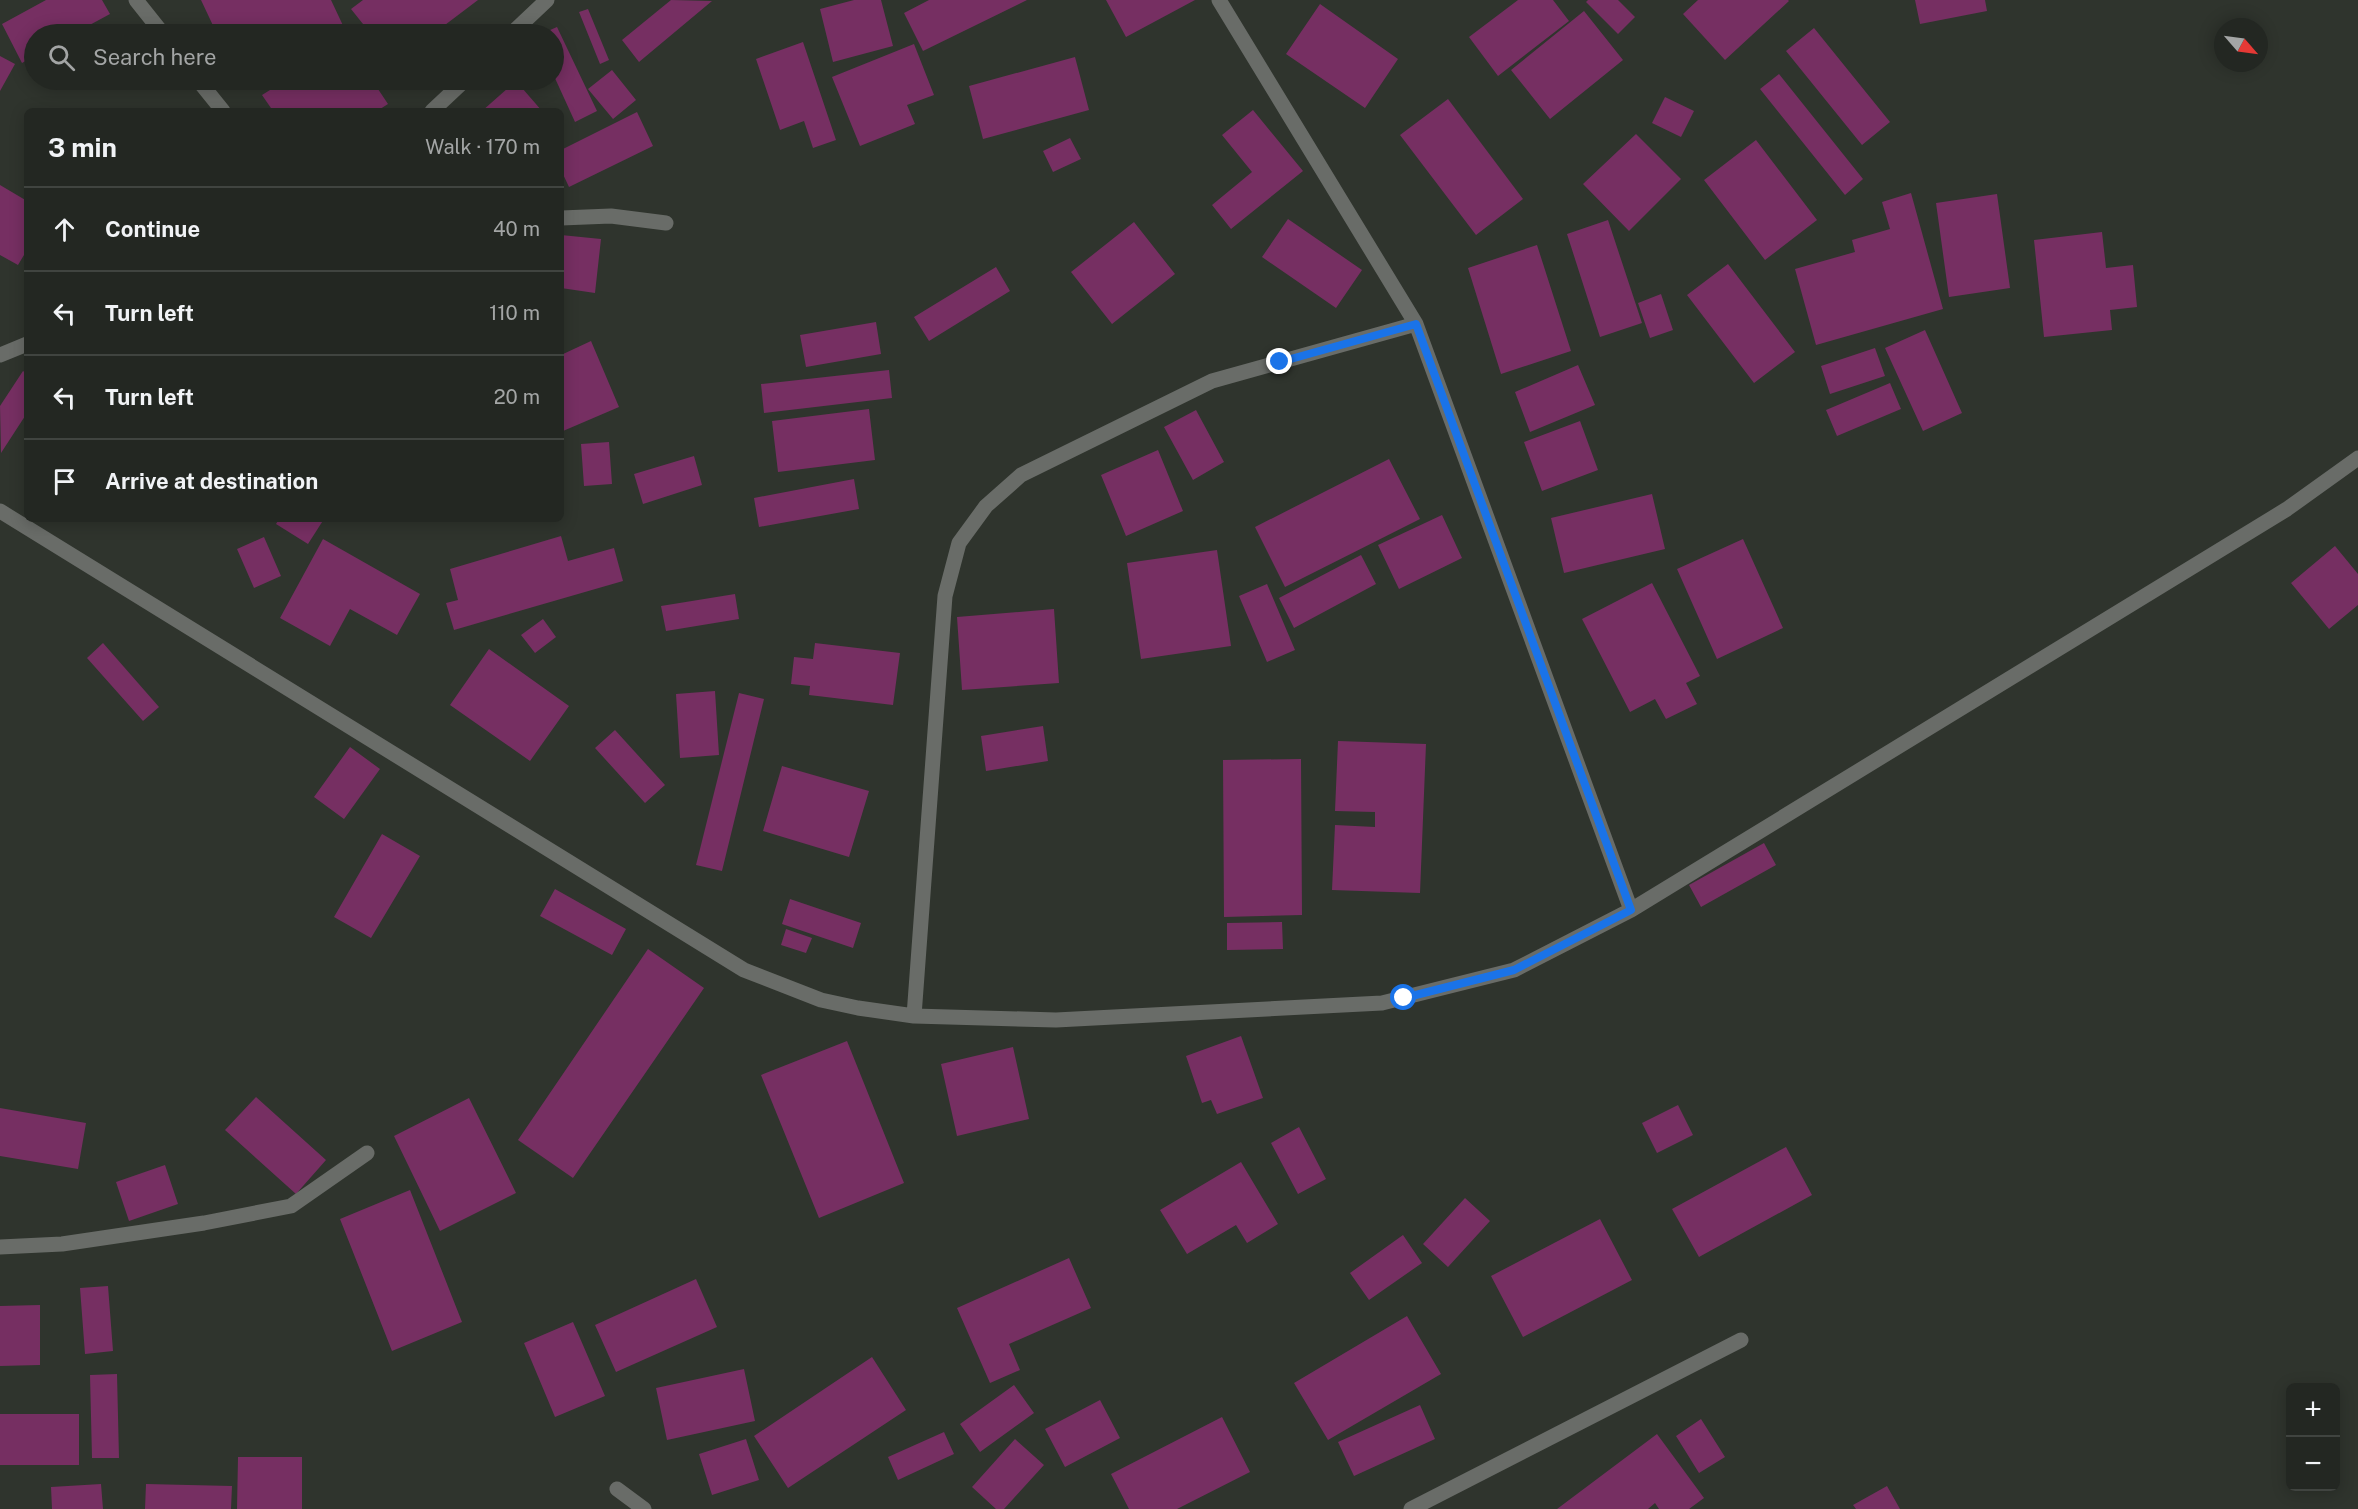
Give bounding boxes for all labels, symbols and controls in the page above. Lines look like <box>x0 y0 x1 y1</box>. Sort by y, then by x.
north arrow <box>2214 18 2268 72</box>
search box <box>24 24 564 90</box>
icon: search <box>45 41 78 74</box>
text: Search here <box>93 44 217 70</box>
text: 3 min <box>48 132 117 163</box>
text: Walk · 170 m <box>425 135 540 159</box>
icon: ahead <box>48 213 81 246</box>
text: Continue <box>105 216 200 242</box>
text: 40 m <box>493 217 540 241</box>
icon: left <box>48 297 81 330</box>
text: Turn left <box>105 300 194 326</box>
text: 110 m <box>489 301 540 325</box>
route end <box>1266 348 1292 374</box>
icon: left <box>48 381 81 414</box>
text: Turn left <box>105 384 194 410</box>
text: 20 m <box>494 385 540 409</box>
icon: arrive <box>48 465 81 498</box>
text: Arrive at destination <box>105 468 318 494</box>
route start <box>1390 984 1416 1010</box>
map controls <box>2286 1383 2340 1491</box>
button: + <box>2286 1383 2340 1437</box>
button: − <box>2286 1437 2340 1491</box>

